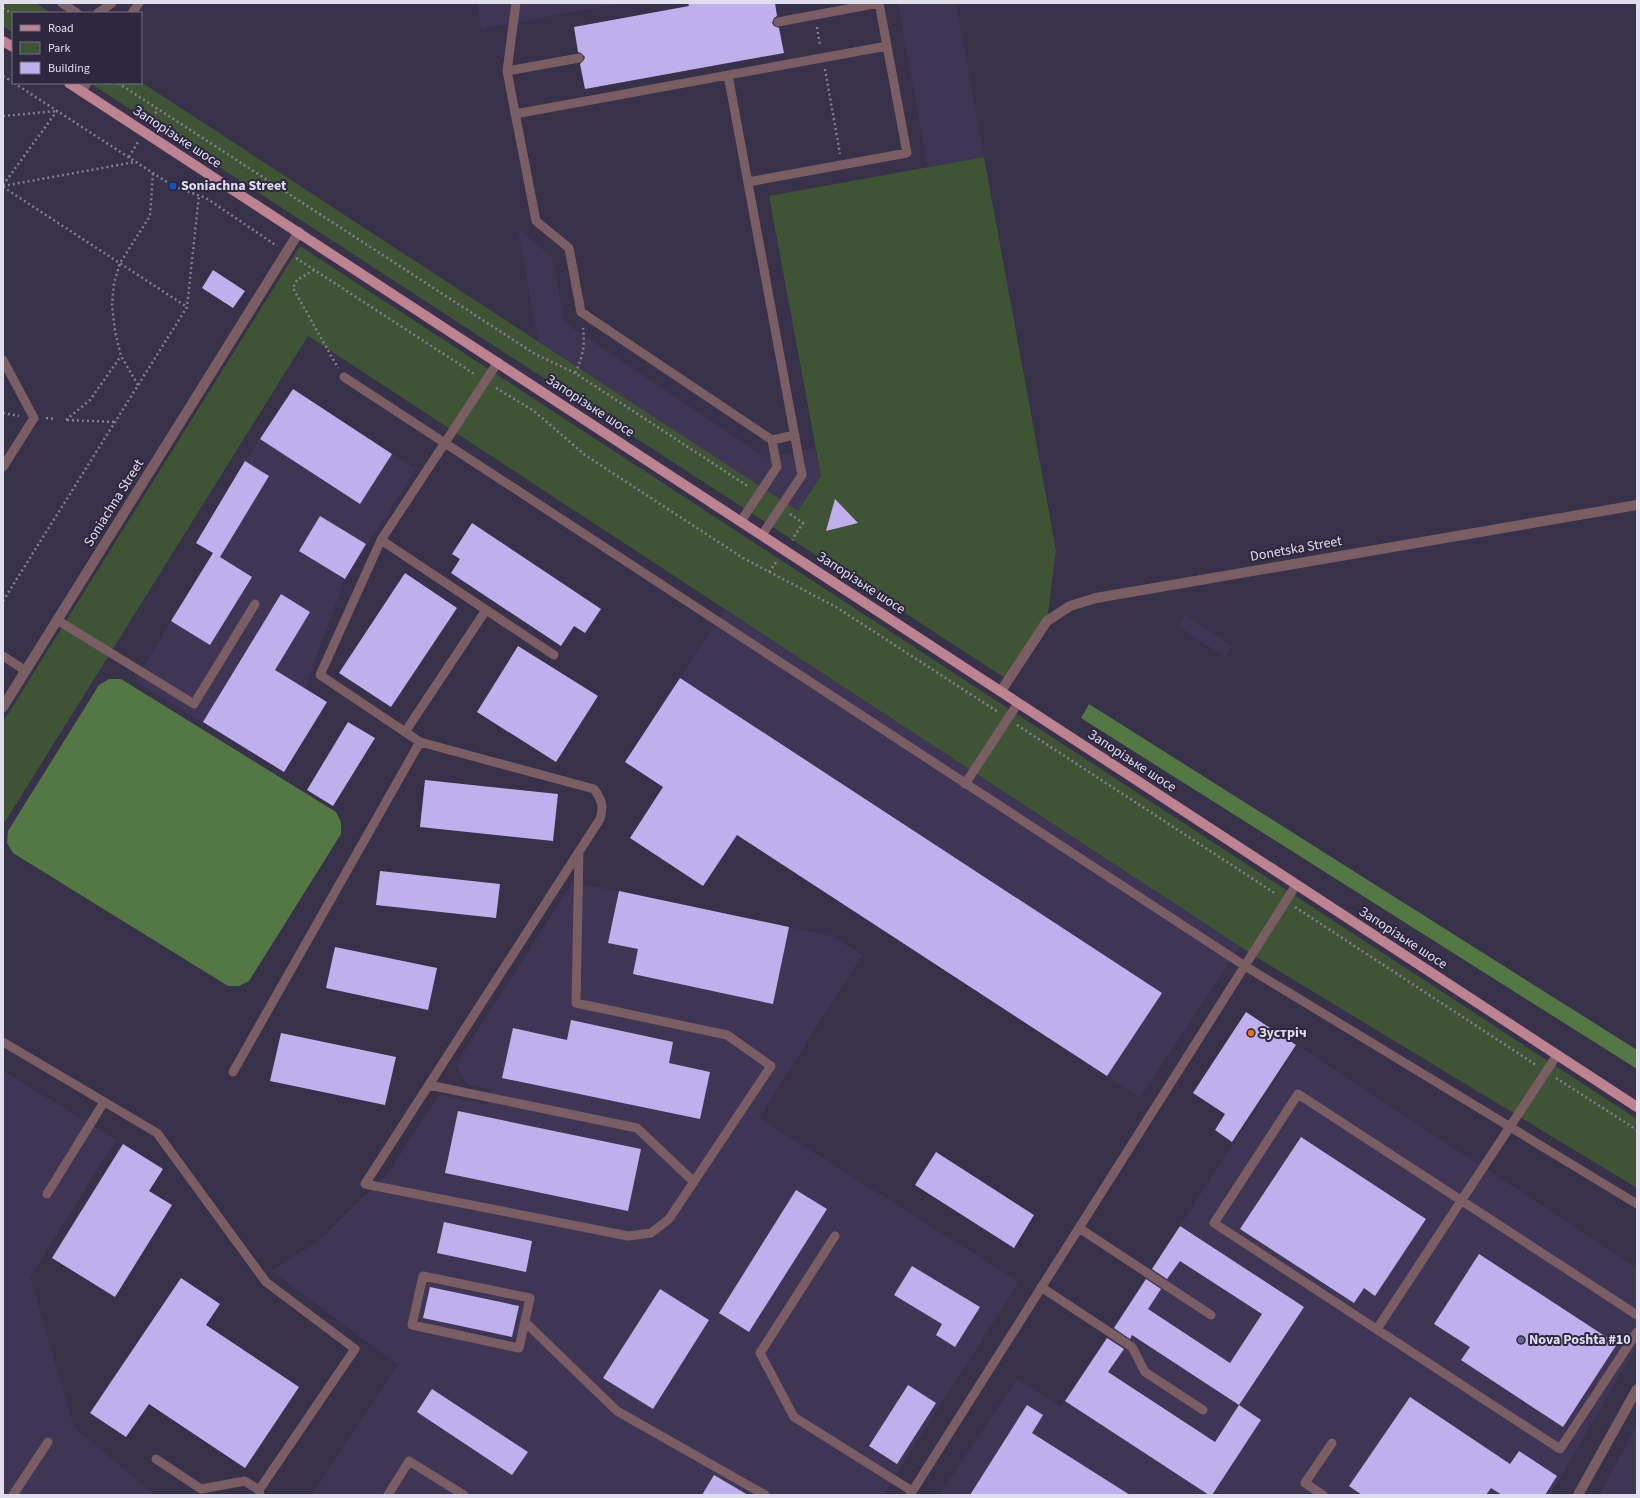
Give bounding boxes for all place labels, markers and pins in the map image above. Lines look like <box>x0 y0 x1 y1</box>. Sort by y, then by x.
place label: Soniachna Street <box>181 176 287 196</box>
marker: Soniachna Street <box>168 181 178 191</box>
place label: Зустріч <box>1259 1023 1307 1043</box>
marker: Зустріч <box>1246 1028 1256 1038</box>
place label: Nova Poshta #10 <box>1529 1330 1631 1350</box>
marker: Nova Poshta #10 <box>1516 1335 1526 1345</box>

